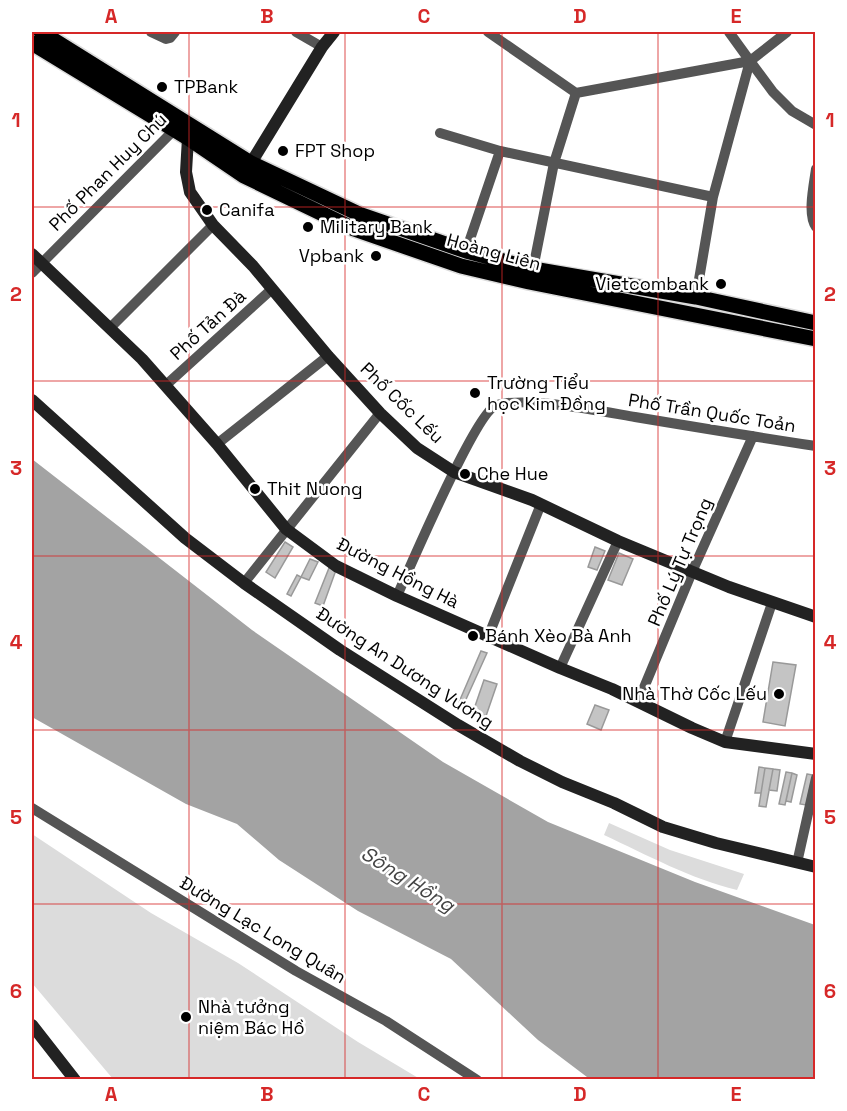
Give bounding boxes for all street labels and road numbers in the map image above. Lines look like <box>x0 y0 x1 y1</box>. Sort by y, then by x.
street label: Phố Phan Huy Chú <box>44 108 171 235</box>
street label: Hoàng Liên <box>445 228 544 275</box>
street label: Phố Tản Đà <box>165 284 250 365</box>
street label: Phố Cốc Lếu <box>356 357 449 448</box>
street label: Phố Trần Quốc Toản <box>627 388 797 437</box>
street label: Phố Lý Tự Trọng <box>642 494 717 629</box>
street label: Đường Hồng Hà <box>333 532 463 613</box>
street label: Đường An Dương Vương <box>312 602 498 734</box>
street label: Đường Lạc Long Quân <box>176 871 351 988</box>

